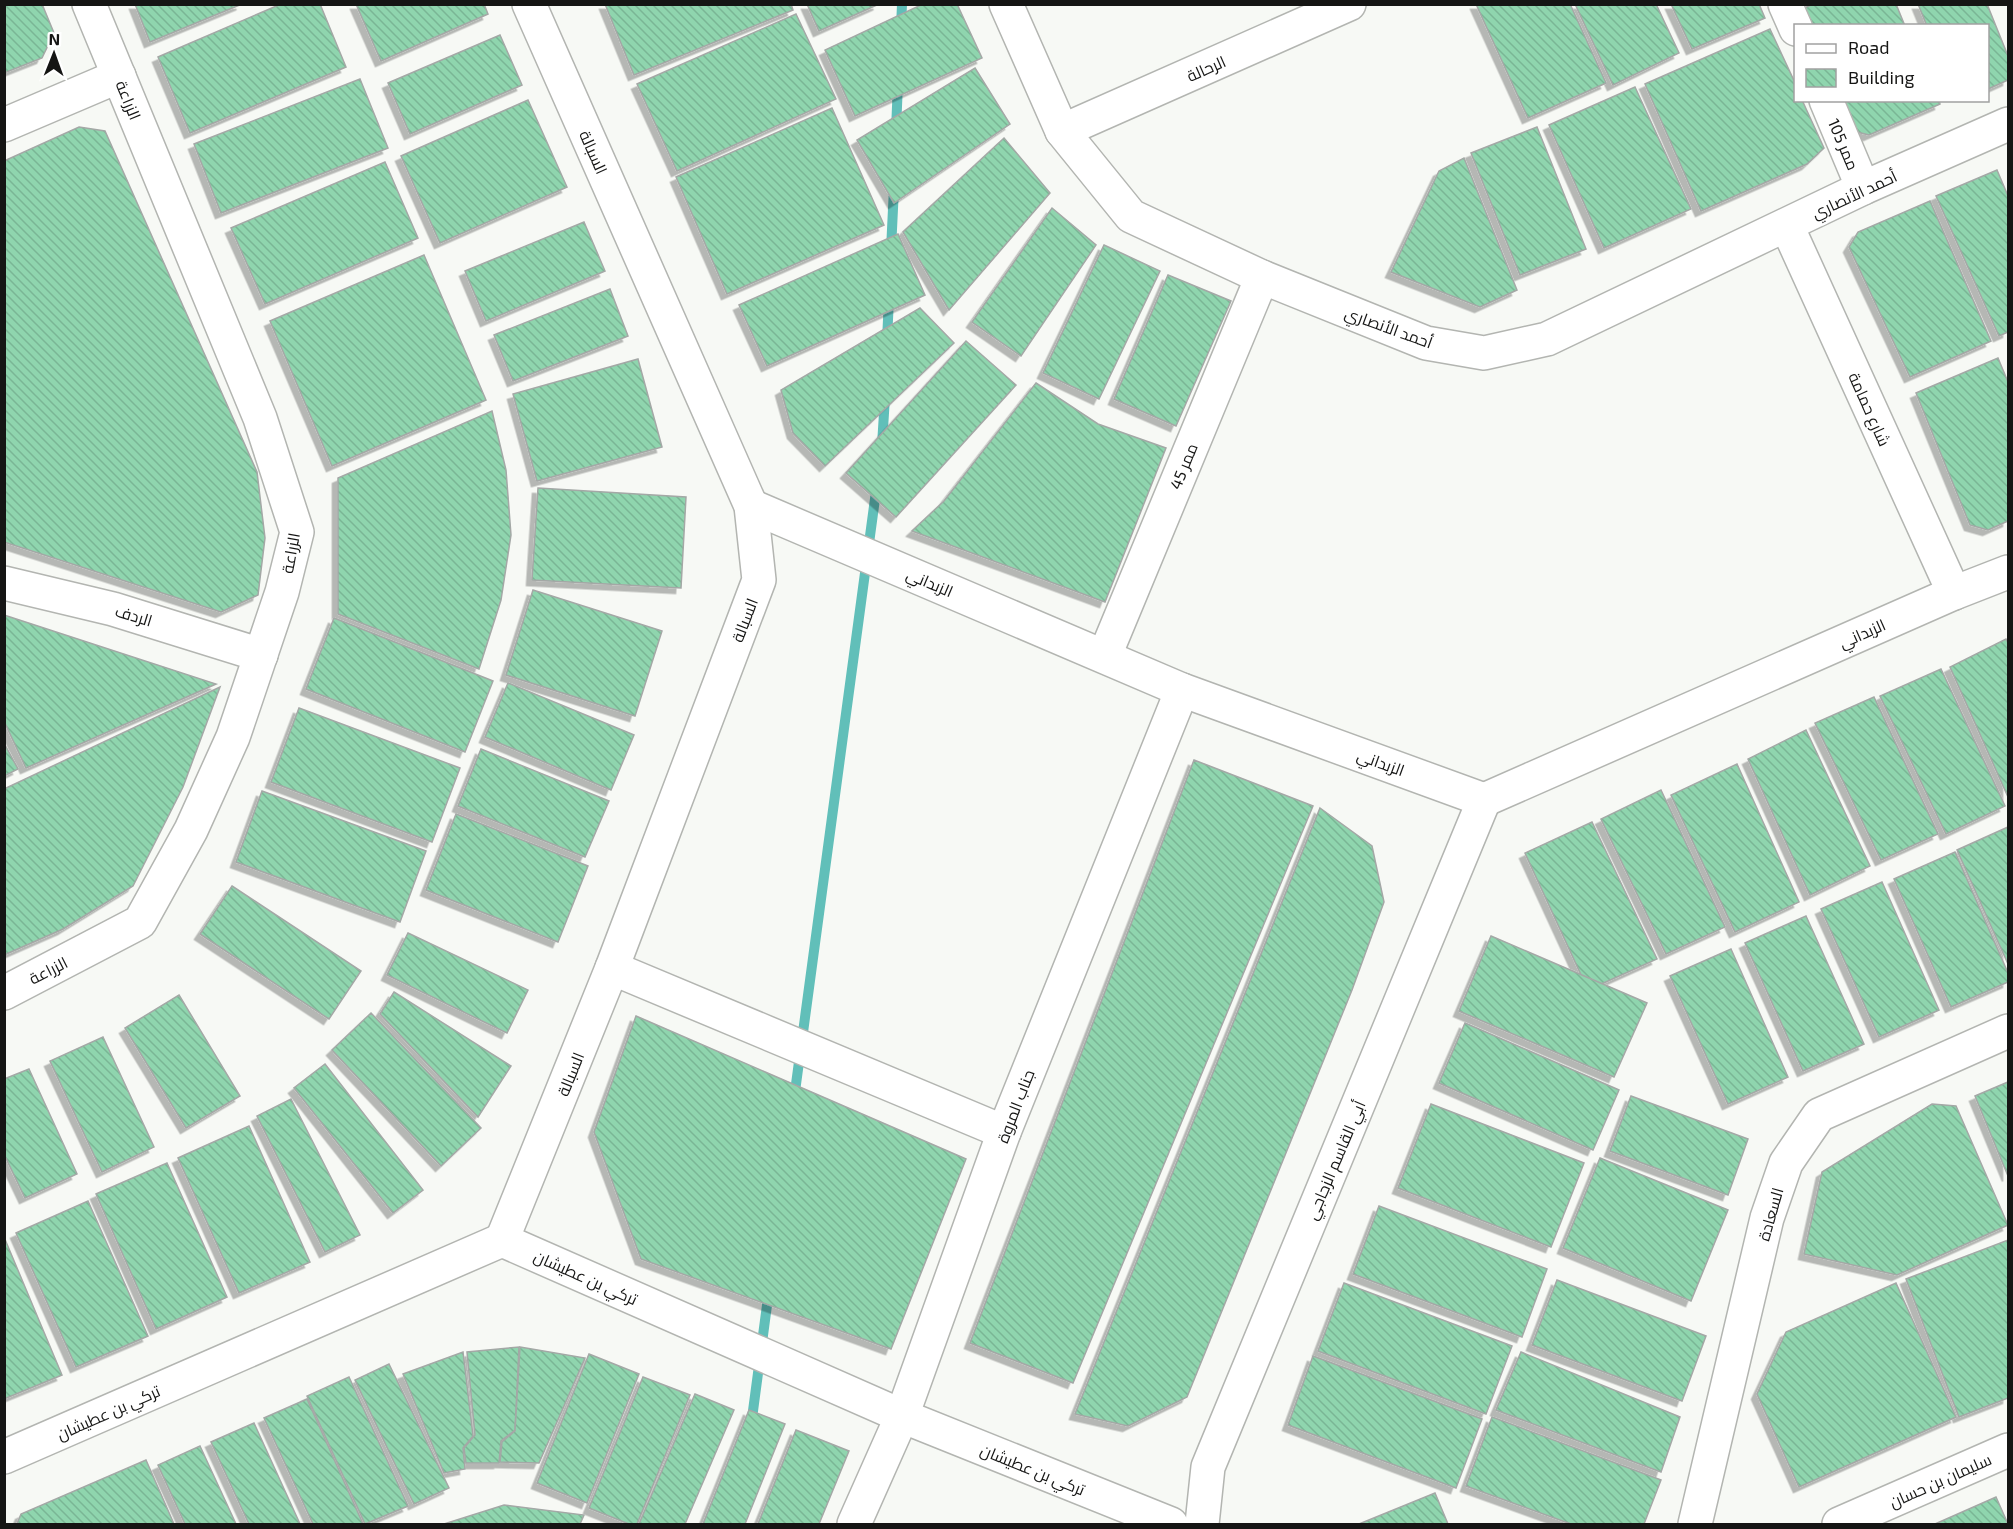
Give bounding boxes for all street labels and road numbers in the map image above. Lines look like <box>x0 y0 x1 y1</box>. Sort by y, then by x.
street label: الرحالة <box>1184 51 1229 86</box>
street label: الزراعة <box>112 78 145 123</box>
street label: ممر 105 <box>1824 115 1863 173</box>
street label: السبالة <box>575 127 612 177</box>
street label: أحمد الأنصاري <box>1808 166 1902 227</box>
street label: أحمد الأنصاري <box>1341 302 1435 356</box>
street label: شارع حمامة <box>1843 369 1895 450</box>
street label: ممر 45 <box>1165 440 1202 492</box>
street label: الزراعة <box>277 531 304 575</box>
street label: الزبداني <box>902 564 956 605</box>
street label: السبالة <box>727 595 762 645</box>
street label: الردف <box>113 600 155 631</box>
street label: الزبداني <box>1836 614 1890 656</box>
street label: الزبداني <box>1353 745 1407 784</box>
street label: الزراعة <box>26 952 71 989</box>
street label: السبالة <box>553 1049 588 1099</box>
street label: جناب المروة <box>992 1067 1039 1146</box>
street label: أبي القاسم الزجاجي <box>1301 1098 1373 1224</box>
street label: السعادة <box>1753 1185 1787 1243</box>
street label: تركي بن عطيشان <box>529 1246 641 1313</box>
street label: تركي بن عطيشان <box>53 1380 165 1448</box>
street label: تركي بن عطيشان <box>976 1439 1089 1504</box>
street label: سليمان بن حسان <box>1886 1449 1995 1513</box>

